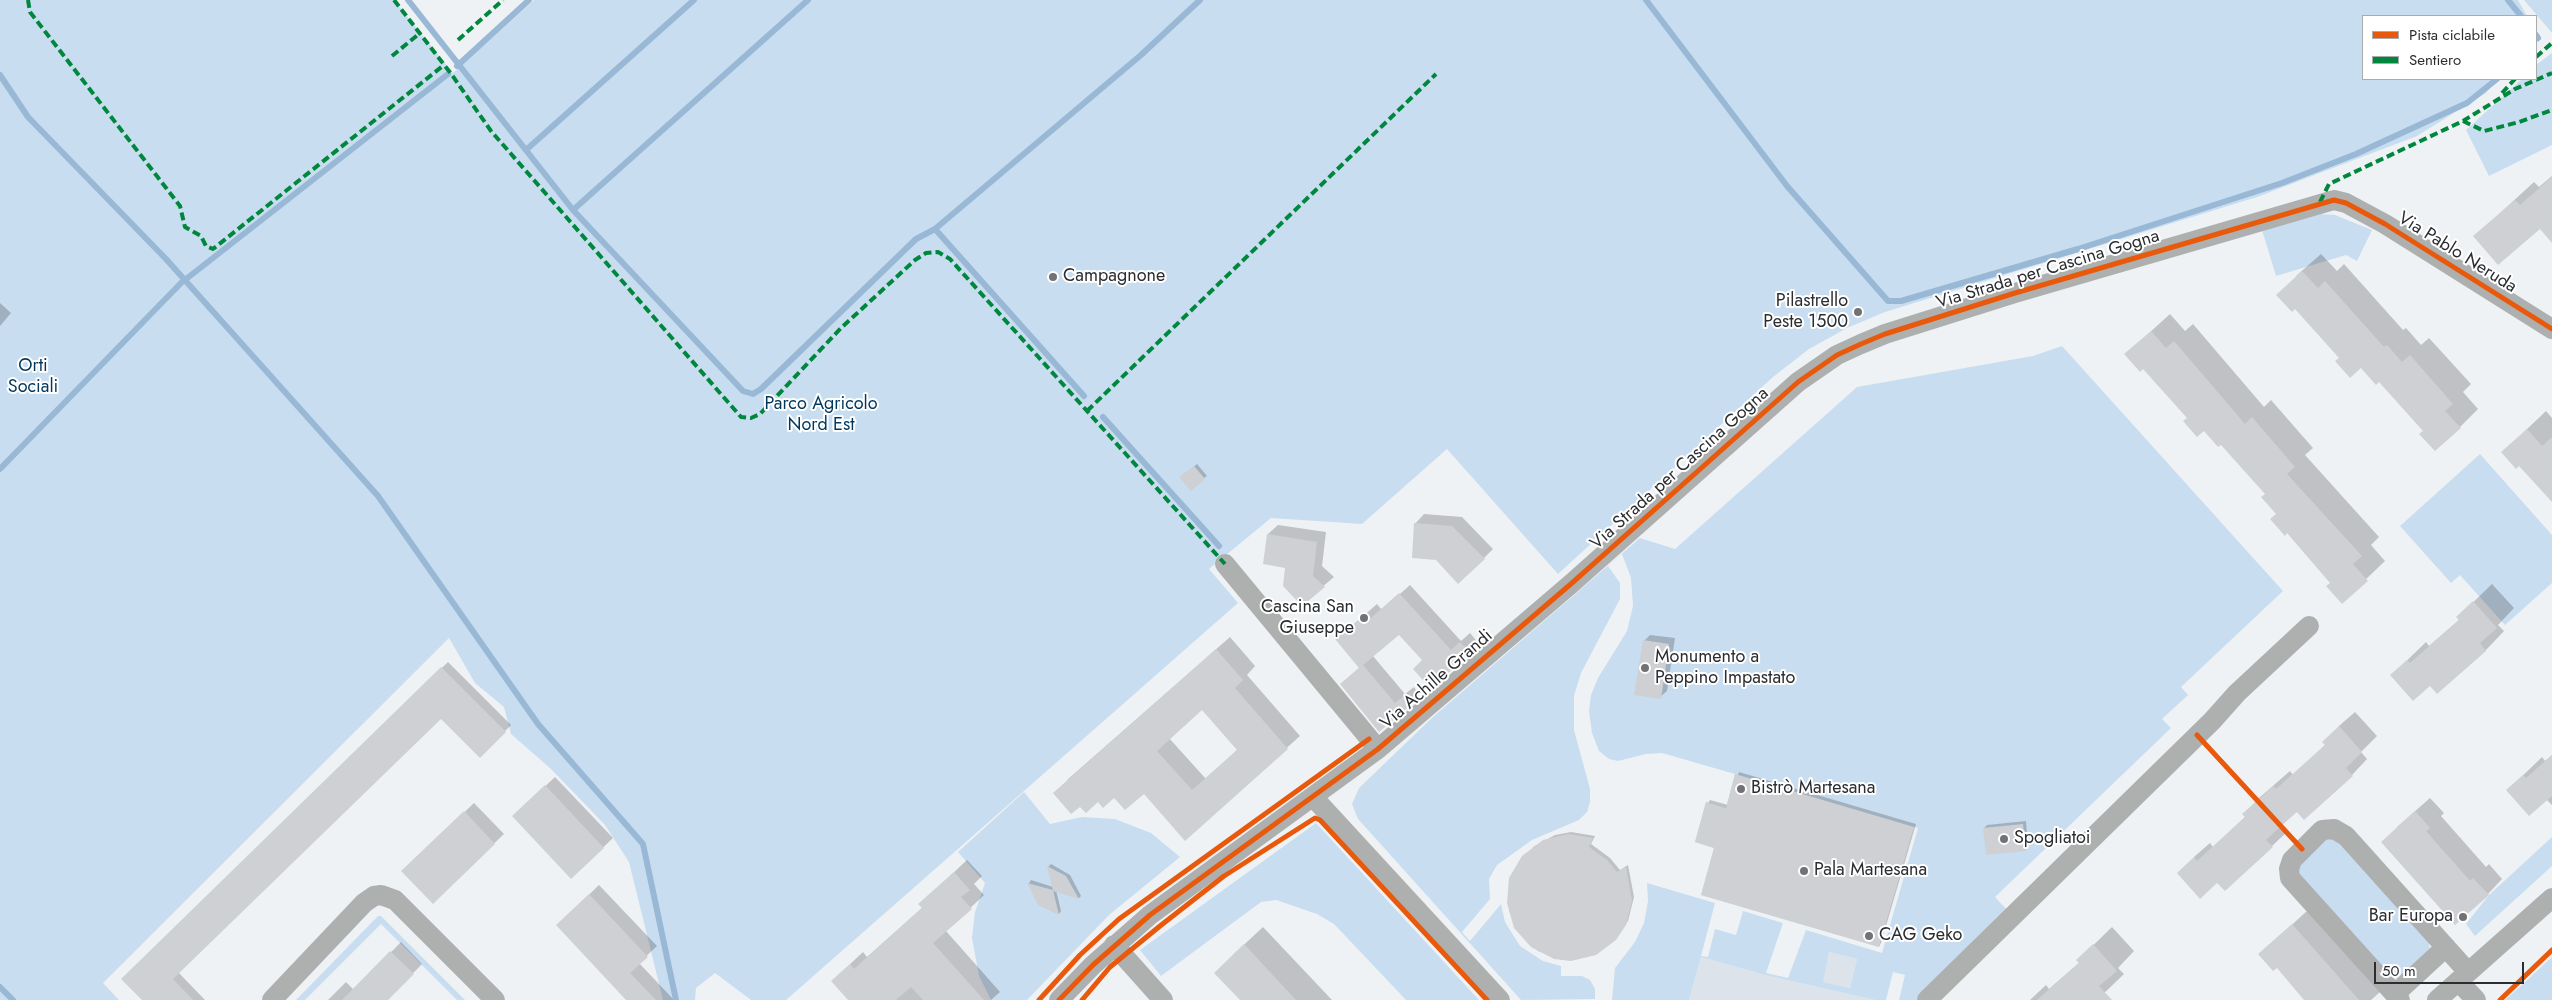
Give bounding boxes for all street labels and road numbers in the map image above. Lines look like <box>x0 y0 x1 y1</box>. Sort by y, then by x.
street label: Via Pablo Neruda <box>2394 208 2520 298</box>
street label: Via Strada per Cascina Gogna <box>1934 226 2162 314</box>
street label: Via Strada per Cascina Gogna <box>1586 383 1774 555</box>
street label: Via Achille Grandi <box>1377 625 1497 735</box>

